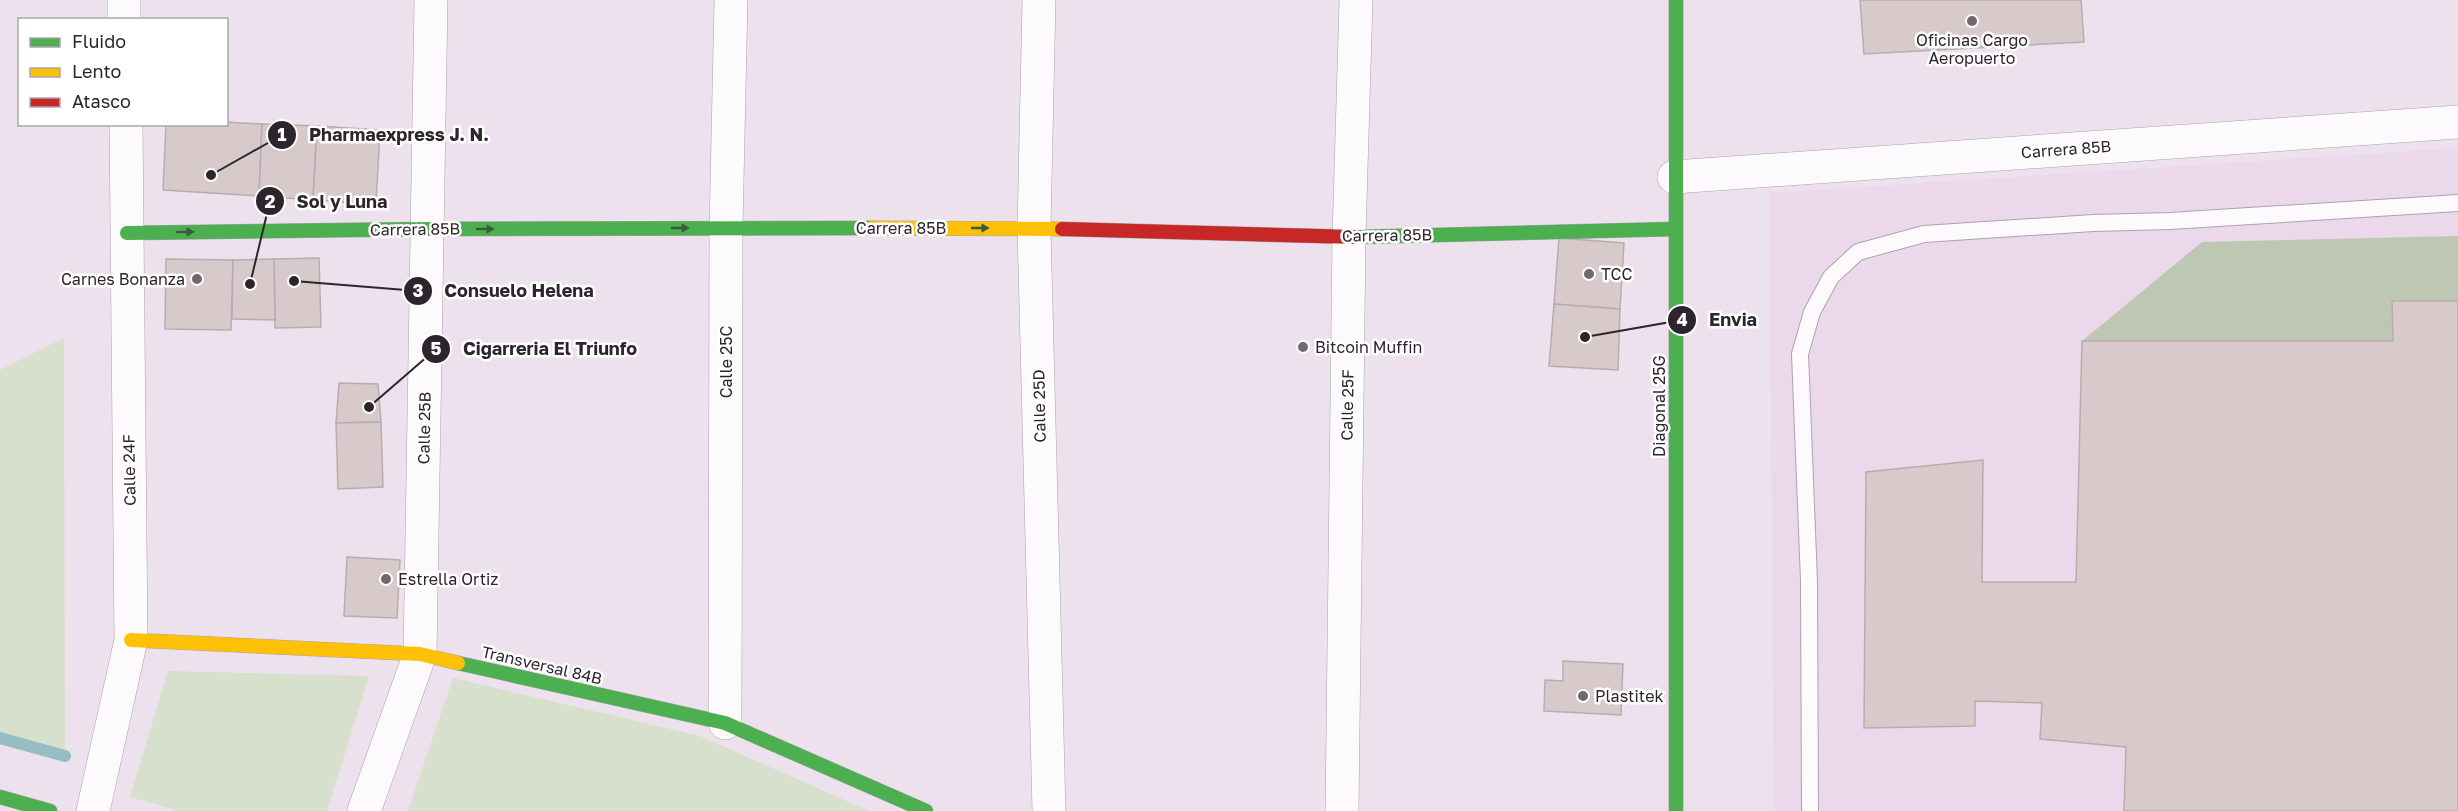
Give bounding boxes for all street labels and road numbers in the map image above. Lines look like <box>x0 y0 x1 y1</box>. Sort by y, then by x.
street label: Carrera 85B <box>2020 136 2112 162</box>
street label: Carrera 85B <box>370 218 460 240</box>
street label: Carrera 85B <box>856 218 946 238</box>
street label: Carrera 85B <box>1342 224 1432 246</box>
street label: Calle 25C <box>716 326 736 398</box>
street label: Diagonal 25G <box>1649 355 1669 457</box>
street label: Calle 25D <box>1028 369 1050 443</box>
street label: Calle 25F <box>1336 369 1358 441</box>
street label: Calle 25B <box>413 392 435 464</box>
street label: Calle 24F <box>118 434 140 506</box>
street label: Transversal 84B <box>480 641 604 689</box>

